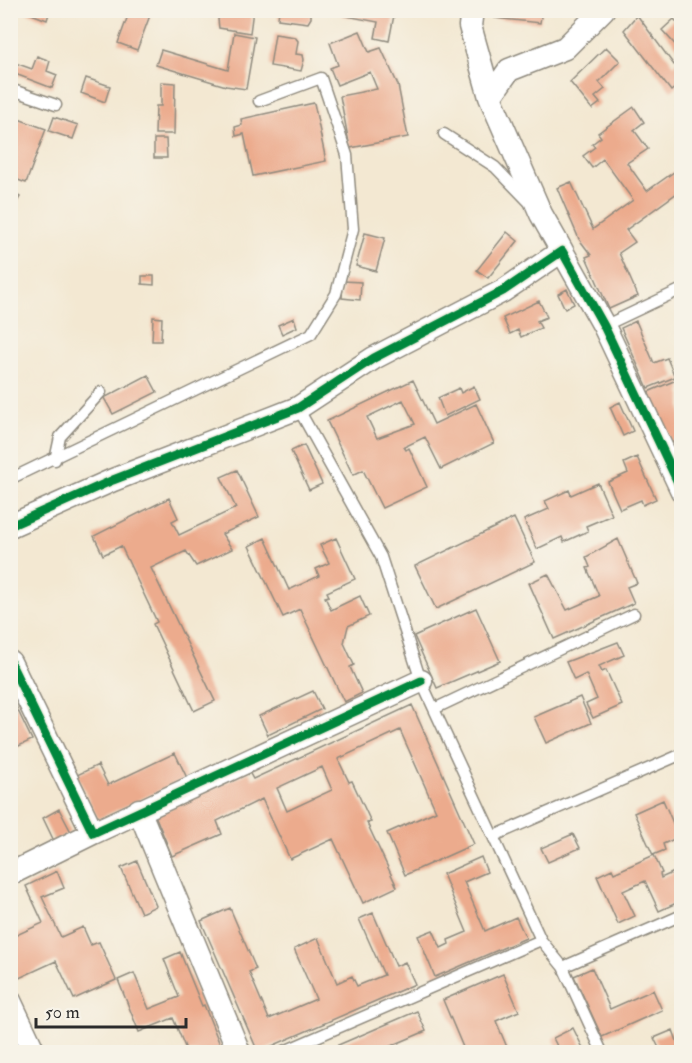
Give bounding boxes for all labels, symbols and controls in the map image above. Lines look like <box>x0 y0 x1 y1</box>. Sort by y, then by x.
scale bar <box>36 991 186 1029</box>
text: 50 m <box>45 1001 80 1024</box>

